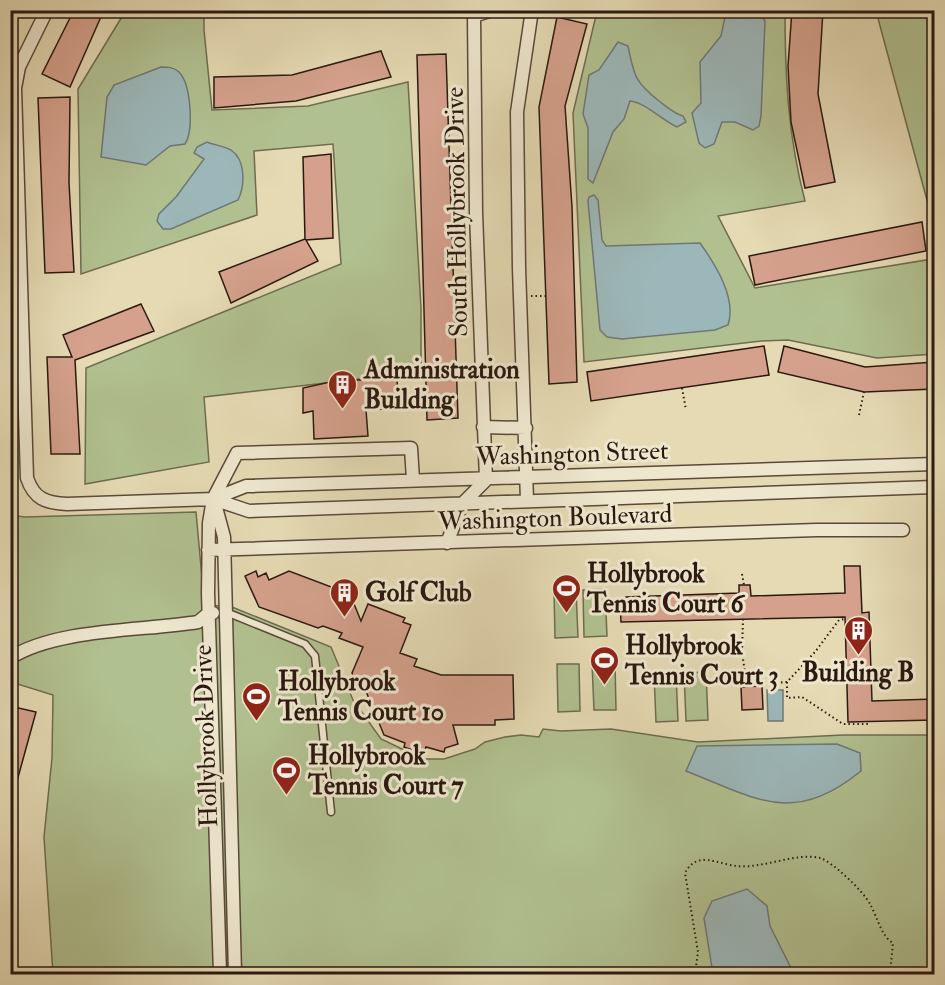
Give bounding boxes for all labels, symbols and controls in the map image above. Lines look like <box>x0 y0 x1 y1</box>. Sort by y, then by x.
street label: South Hollybrook Drive <box>439 86 475 338</box>
place label: Administration Building <box>363 354 520 417</box>
building icon: Administration Building <box>327 368 359 410</box>
street label: Washington Street <box>474 435 669 473</box>
street label: Washington Boulevard <box>436 498 673 538</box>
place label: Hollybrook Tennis Court 6 <box>586 558 746 620</box>
sports icon: Hollybrook Tennis Court 6 <box>550 572 582 614</box>
building icon: Golf Club <box>328 576 360 618</box>
place label: Golf Club <box>365 577 472 609</box>
building icon: Building B <box>842 614 874 656</box>
place label: Hollybrook Tennis Court 3 <box>624 630 779 692</box>
street label: Hollybrook Drive <box>187 644 225 828</box>
sports icon: Hollybrook Tennis Court 3 <box>588 644 620 686</box>
place label: Building B <box>802 657 914 690</box>
place label: Hollybrook Tennis Court 10 <box>277 666 444 728</box>
sports icon: Hollybrook Tennis Court 10 <box>241 680 273 722</box>
place label: Hollybrook Tennis Court 7 <box>307 740 464 802</box>
sports icon: Hollybrook Tennis Court 7 <box>271 754 303 796</box>

